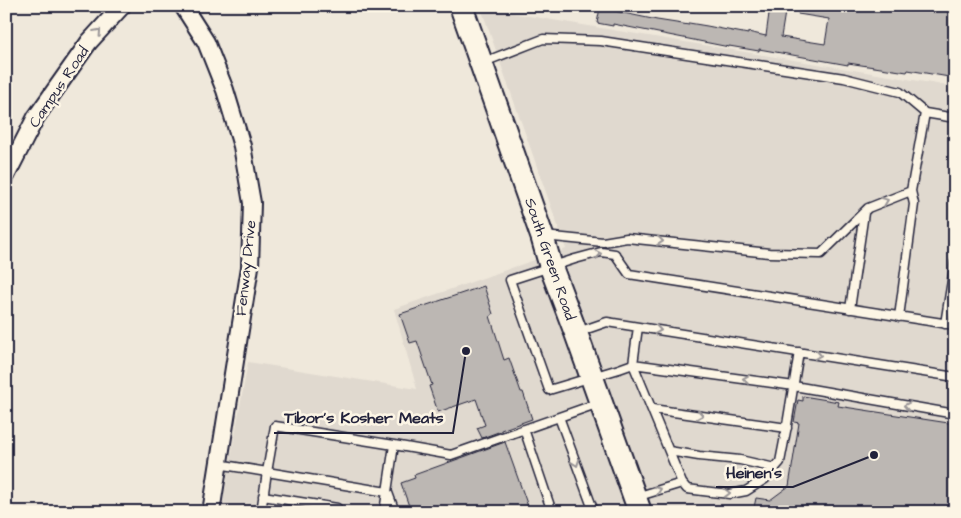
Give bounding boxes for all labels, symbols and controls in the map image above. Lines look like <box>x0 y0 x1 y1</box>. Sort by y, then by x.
one-way arrow <box>92 29 101 38</box>
street label: Campus Road <box>24 42 94 132</box>
street label: South Green Road <box>519 195 581 323</box>
one-way arrow <box>880 197 888 207</box>
street label: Fenway Drive <box>231 219 262 317</box>
one-way arrow <box>656 235 664 246</box>
one-way arrow <box>594 249 602 260</box>
one-way arrow <box>653 324 662 334</box>
one-way arrow <box>814 350 822 360</box>
one-way arrow <box>742 374 750 385</box>
one-way arrow <box>902 401 911 411</box>
callout: Tibor's Kosher Meats <box>274 402 453 433</box>
text: Tibor's Kosher Meats <box>283 407 444 429</box>
one-way arrow <box>696 410 704 420</box>
callout: Heinen's <box>716 456 793 487</box>
one-way arrow <box>570 458 580 466</box>
text: Heinen's <box>726 462 782 484</box>
one-way arrow <box>654 486 662 496</box>
one-way arrow <box>724 488 732 498</box>

